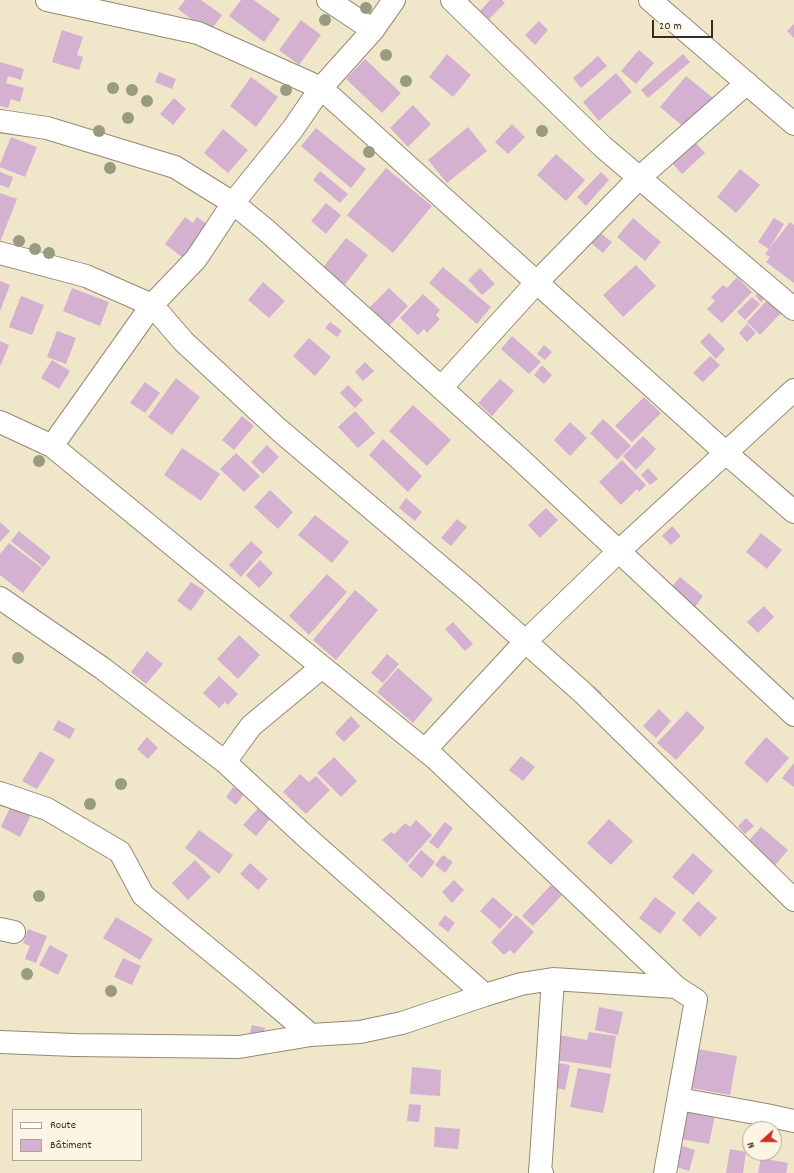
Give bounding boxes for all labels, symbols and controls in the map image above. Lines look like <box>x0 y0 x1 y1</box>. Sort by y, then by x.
scale bar <box>654 12 715 38</box>
text: 20 m <box>659 18 682 35</box>
legend <box>12 1109 142 1161</box>
text: Route <box>50 1117 76 1134</box>
north arrow <box>742 1121 782 1161</box>
text: Bâtiment <box>50 1137 92 1154</box>
text: N <box>743 1140 760 1150</box>

